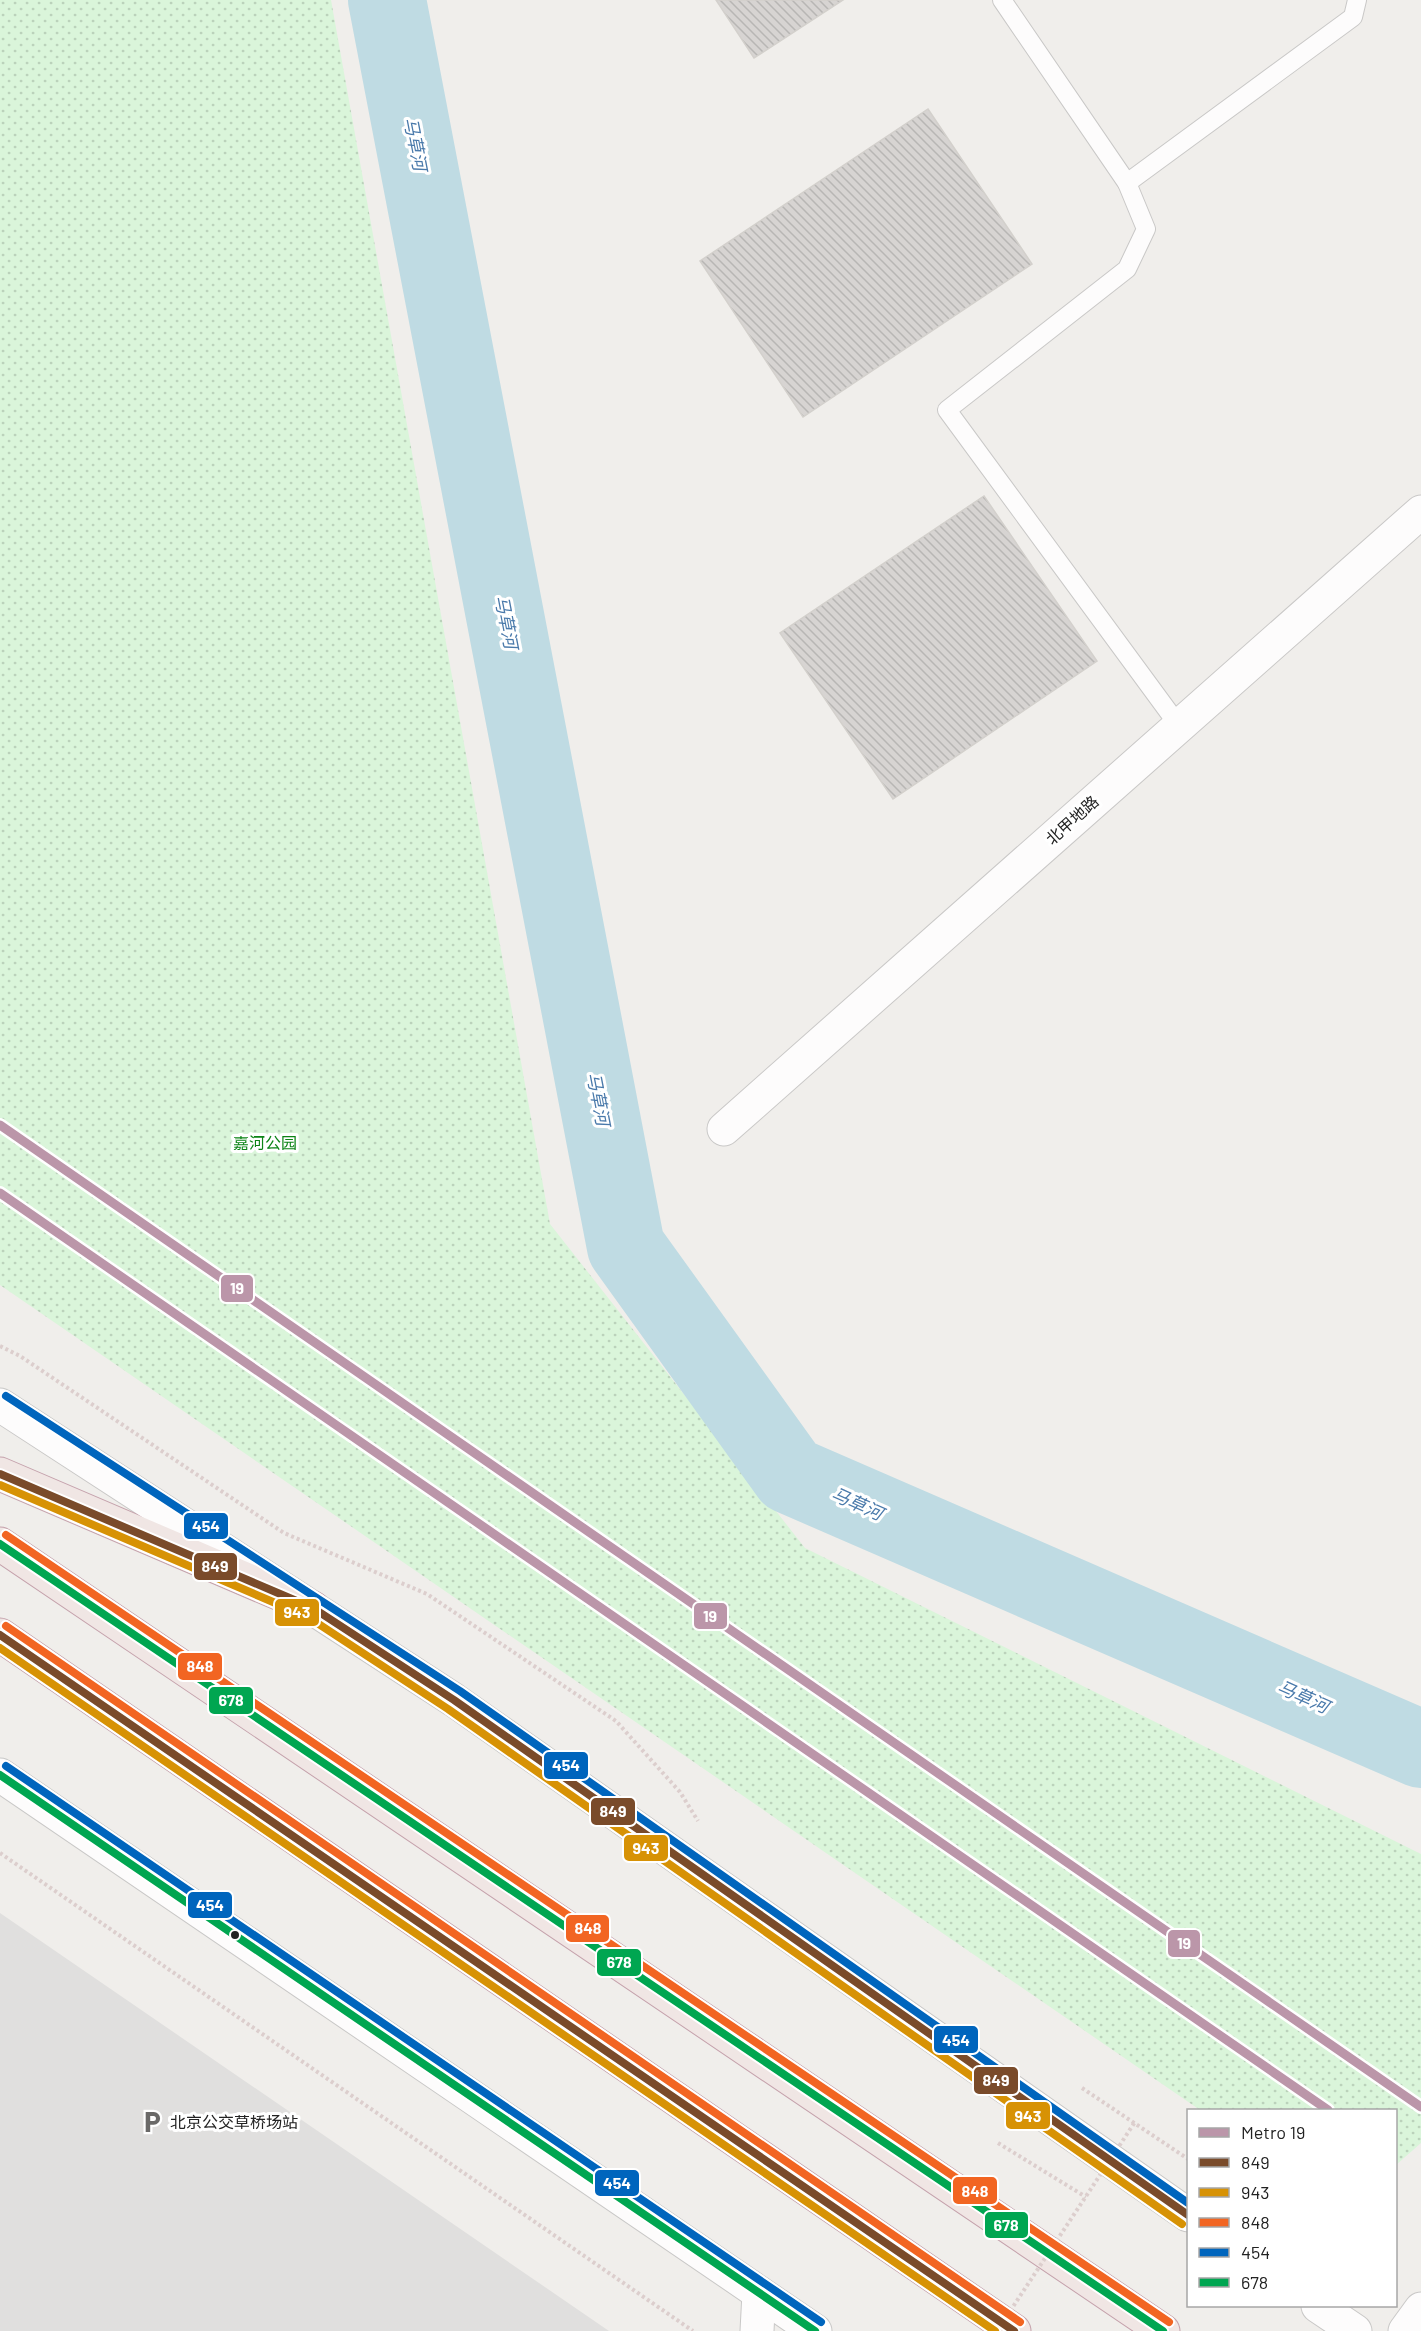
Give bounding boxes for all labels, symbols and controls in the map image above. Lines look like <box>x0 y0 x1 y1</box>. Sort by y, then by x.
water label: 马草河 <box>400 115 433 175</box>
water label: 马草河 <box>491 593 524 653</box>
street label: 北甲地路 <box>1042 791 1102 848</box>
water label: 马草河 <box>583 1070 616 1130</box>
park label: 嘉河公园 <box>233 1133 297 1152</box>
line badge: 19 <box>220 1274 254 1303</box>
text: 19 <box>230 1278 244 1297</box>
water label: 马草河 <box>828 1482 889 1525</box>
line badge: 454 <box>183 1512 229 1540</box>
text: 454 <box>192 1516 220 1535</box>
line badge: 849 <box>193 1552 238 1581</box>
text: 849 <box>202 1556 228 1575</box>
line badge: 943 <box>274 1598 320 1627</box>
text: 943 <box>284 1602 310 1621</box>
line badge: 19 <box>693 1602 728 1630</box>
text: 19 <box>703 1606 717 1625</box>
line badge: 848 <box>177 1652 223 1681</box>
text: 848 <box>187 1656 214 1675</box>
water label: 马草河 <box>1274 1675 1335 1718</box>
line badge: 678 <box>208 1686 254 1715</box>
text: 678 <box>218 1690 244 1709</box>
line badge: 454 <box>543 1751 589 1780</box>
text: 454 <box>552 1755 580 1774</box>
line badge: 849 <box>590 1797 636 1826</box>
text: 849 <box>600 1801 626 1820</box>
line badge: 943 <box>623 1834 669 1862</box>
text: 943 <box>633 1838 659 1857</box>
line badge: 454 <box>187 1891 233 1919</box>
text: 454 <box>196 1895 224 1914</box>
line badge: 848 <box>565 1914 610 1943</box>
text: 848 <box>575 1918 602 1937</box>
unlabelled marker <box>229 1929 241 1941</box>
line badge: 19 <box>1167 1929 1201 1958</box>
text: 19 <box>1177 1933 1191 1952</box>
line badge: 678 <box>596 1948 642 1977</box>
text: 678 <box>606 1952 632 1971</box>
line badge: 454 <box>933 2025 979 2054</box>
text: 454 <box>942 2030 970 2049</box>
line badge: 849 <box>973 2066 1019 2095</box>
text: 849 <box>983 2070 1009 2089</box>
line badge: 943 <box>1005 2101 1051 2130</box>
text: 943 <box>1015 2106 1041 2125</box>
parking icon: 北京公交草桥场站 <box>139 2109 165 2135</box>
legend <box>1187 2109 1397 2307</box>
place label: 北京公交草桥场站 <box>170 2112 298 2131</box>
text: Metro 19 <box>1241 2121 1305 2143</box>
text: 849 <box>1241 2151 1270 2173</box>
line badge: 454 <box>594 2169 640 2197</box>
text: 454 <box>603 2173 631 2192</box>
line badge: 848 <box>952 2176 998 2205</box>
text: 848 <box>962 2181 989 2200</box>
text: 943 <box>1241 2181 1270 2203</box>
line badge: 678 <box>984 2211 1029 2239</box>
text: 848 <box>1241 2211 1270 2233</box>
text: 678 <box>993 2215 1019 2234</box>
text: 454 <box>1241 2241 1270 2263</box>
text: 678 <box>1241 2271 1268 2293</box>

